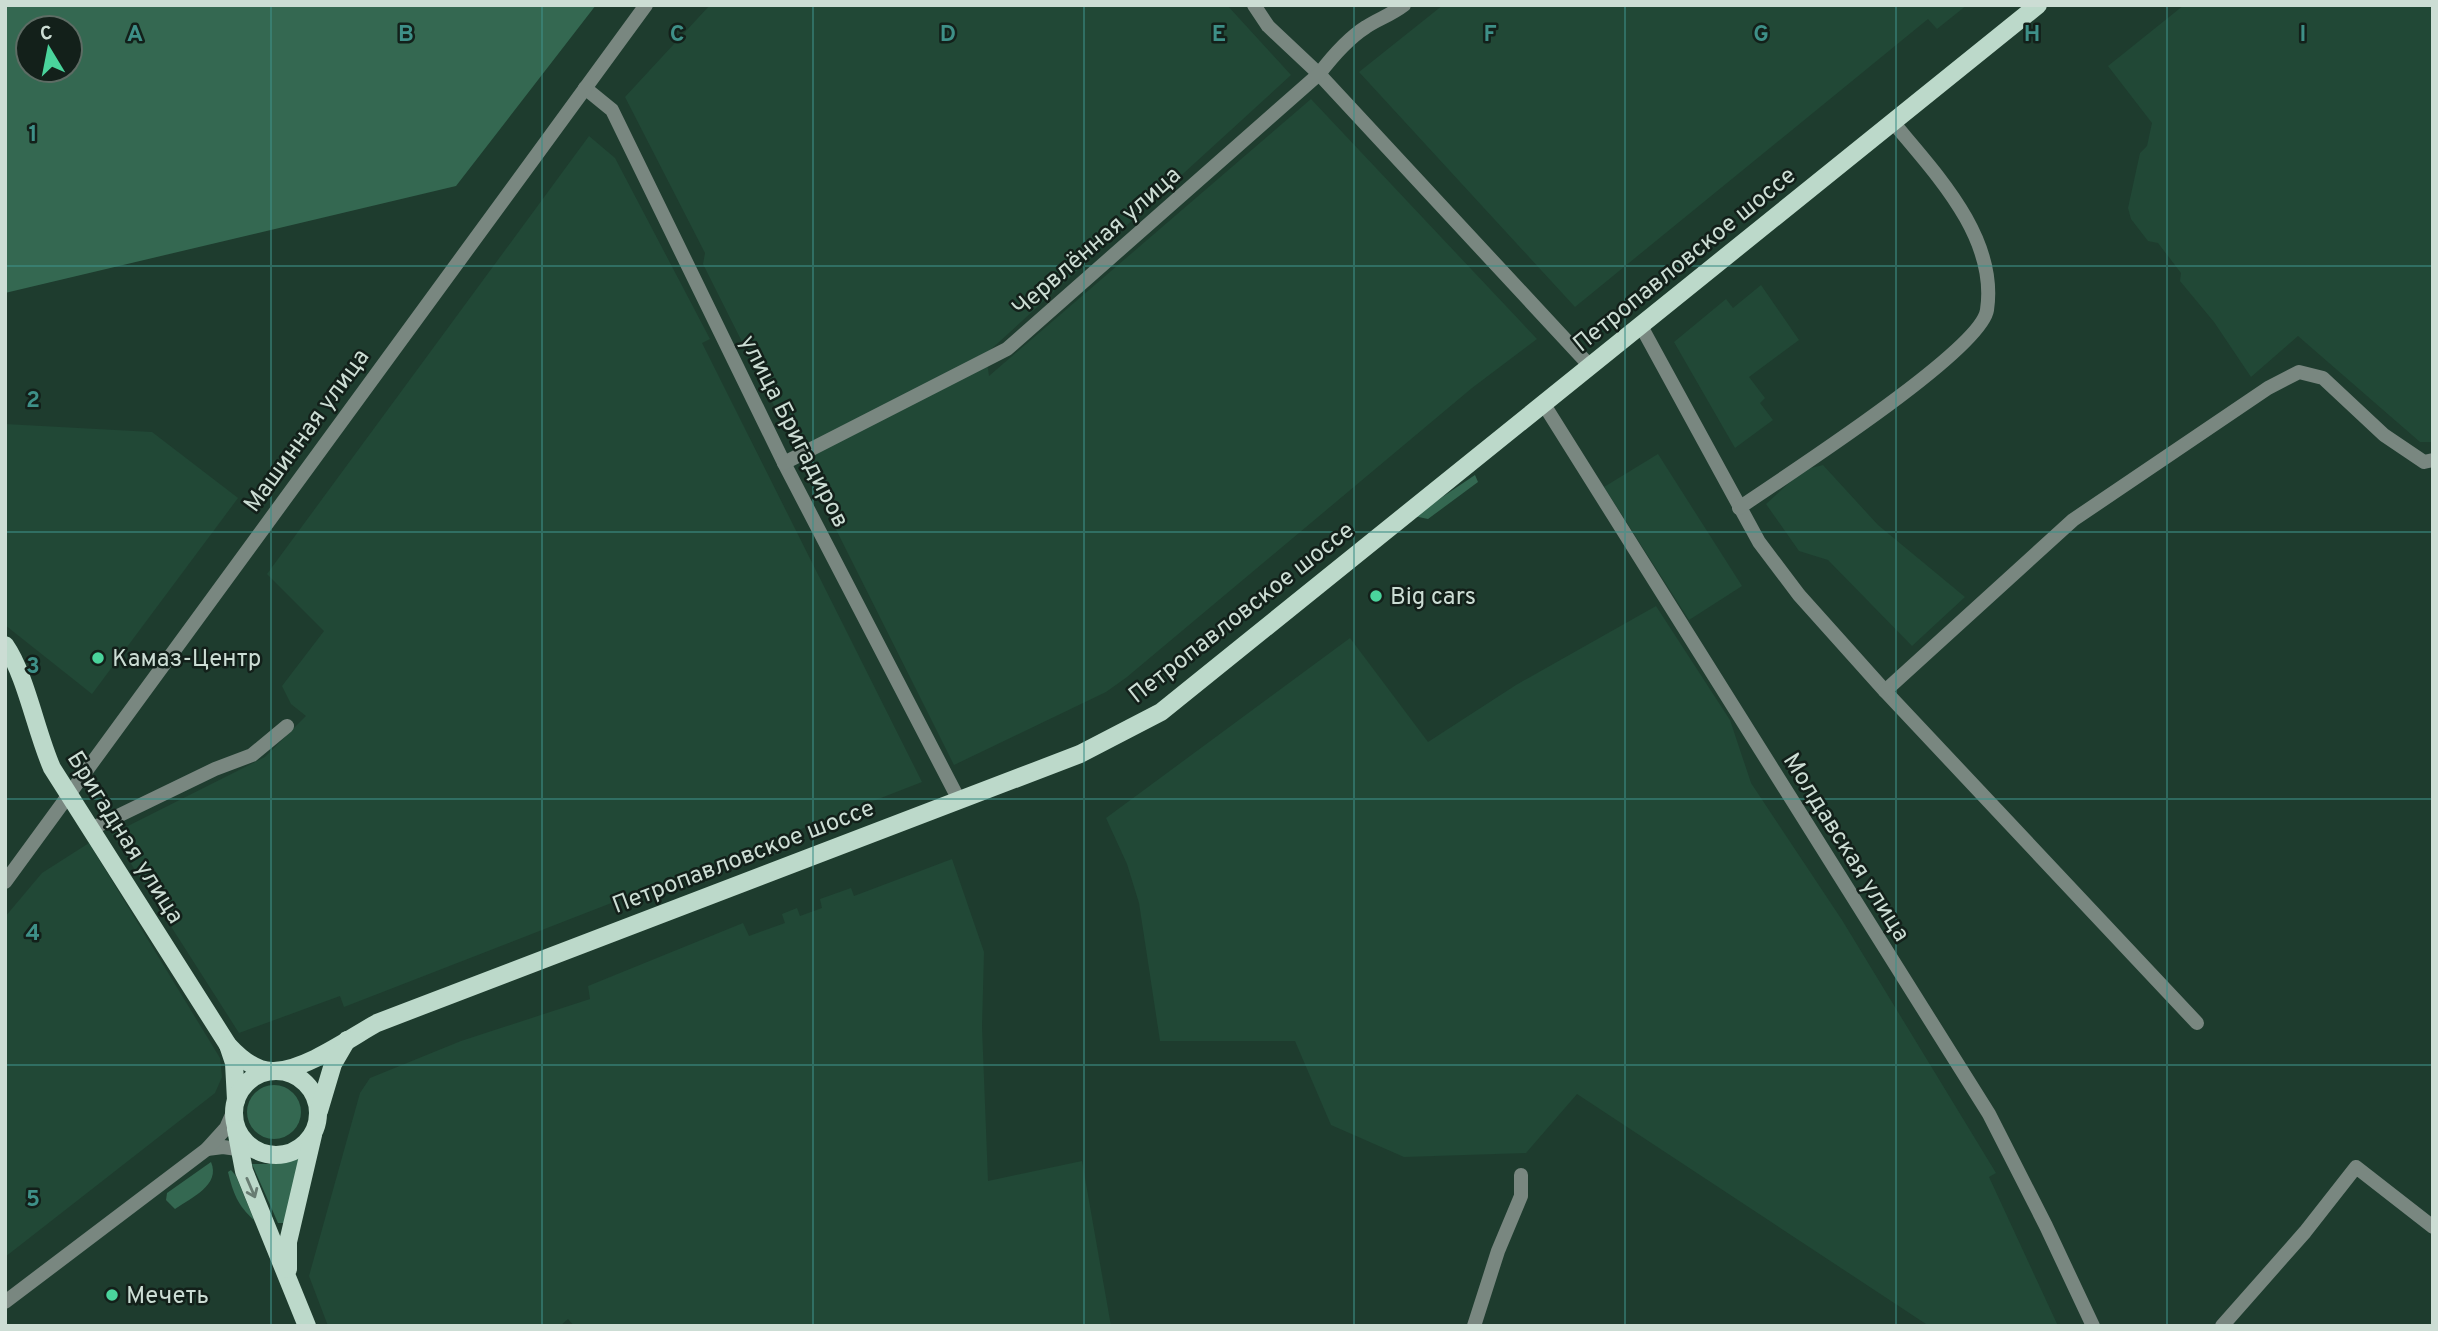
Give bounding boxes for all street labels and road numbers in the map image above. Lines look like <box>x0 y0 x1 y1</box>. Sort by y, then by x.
street label: Червлённая улица <box>1007 161 1188 324</box>
street label: Петропавловское шоссе <box>1568 161 1803 360</box>
street label: улица Бригадиров <box>732 330 855 533</box>
street label: Машинная улица <box>238 344 377 519</box>
street label: Петропавловское шоссе <box>1123 516 1361 711</box>
street label: Бригадная улица <box>59 746 189 930</box>
street label: Молдавская улица <box>1775 748 1915 948</box>
street label: Петропавловское шоссе <box>608 794 879 922</box>

